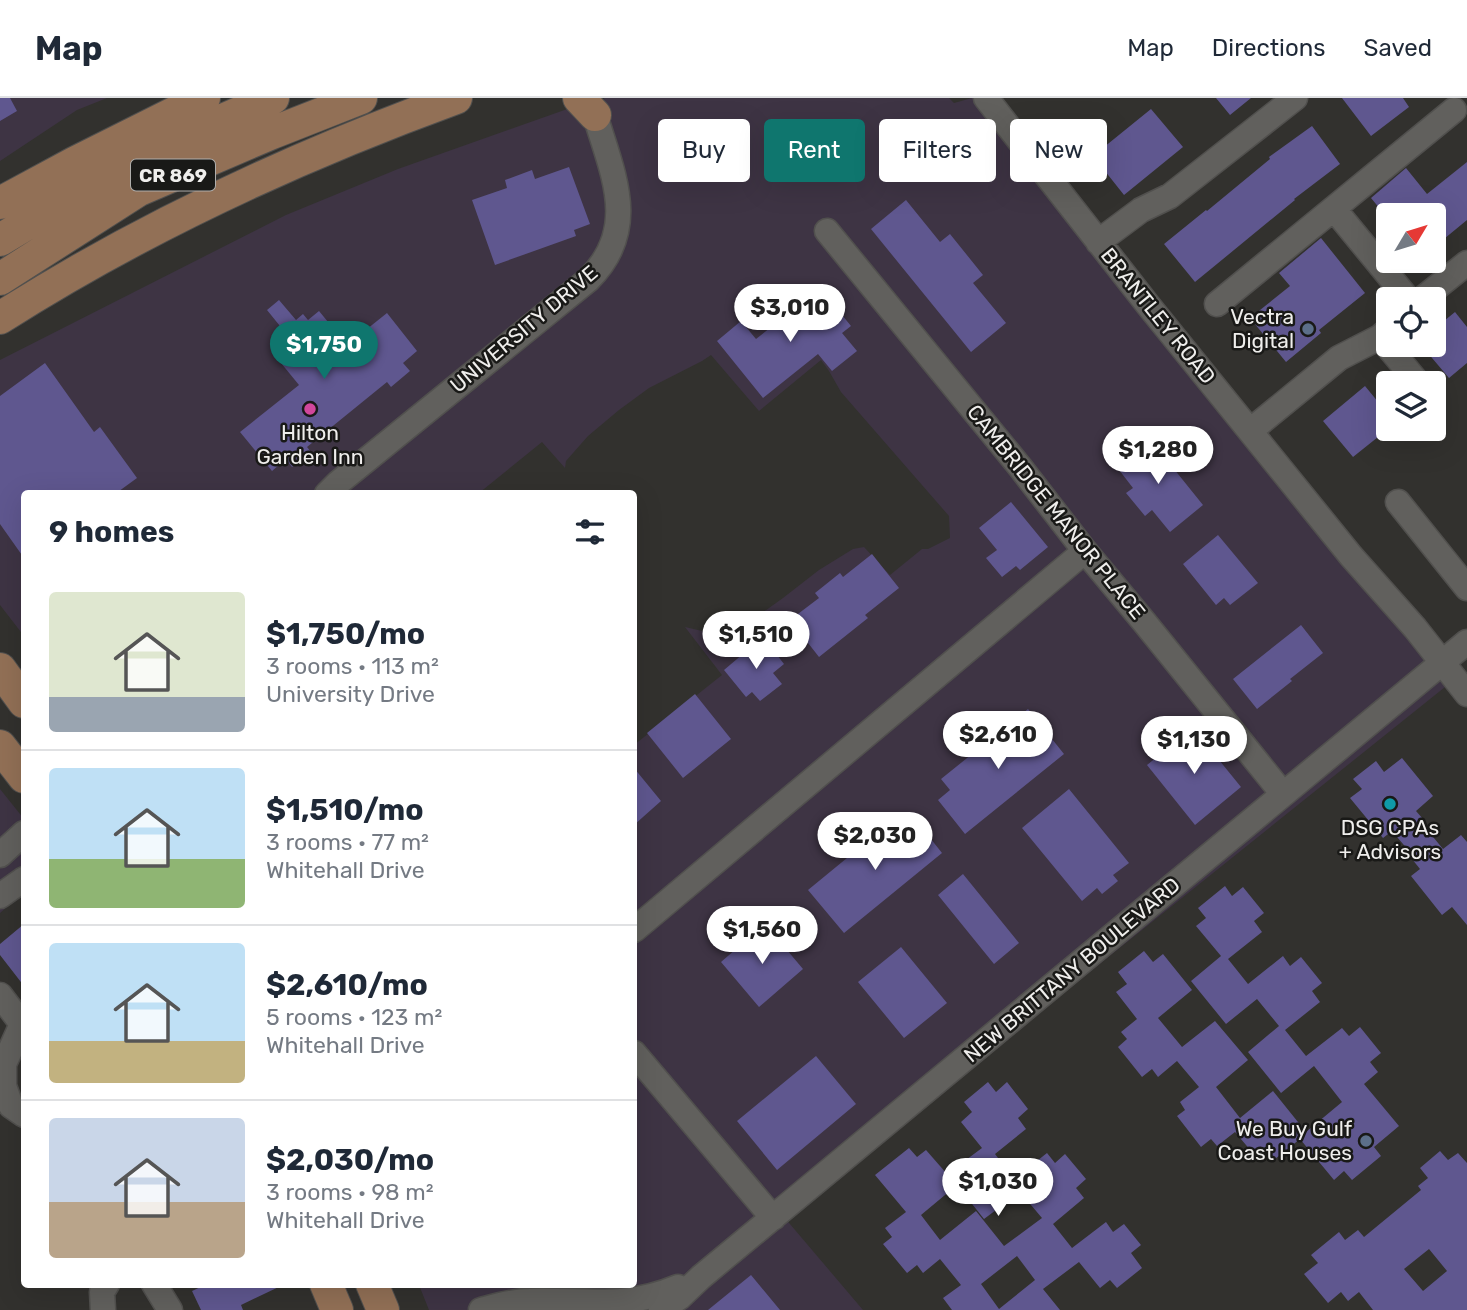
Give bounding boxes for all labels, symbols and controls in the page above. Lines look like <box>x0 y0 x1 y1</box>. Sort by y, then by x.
text: Map <box>35 29 103 68</box>
text: Map <box>1127 34 1174 62</box>
text: Directions <box>1212 34 1325 62</box>
text: Saved <box>1363 34 1432 62</box>
chip: Buy <box>658 119 750 182</box>
chip: Rent <box>764 119 865 182</box>
chip: Filters <box>879 119 996 182</box>
chip: New <box>1010 119 1107 182</box>
road number: CR 869 <box>131 159 215 190</box>
north arrow <box>1376 203 1446 273</box>
map controls <box>1376 203 1446 441</box>
street label: BRANTLEY ROAD <box>1096 243 1221 389</box>
street label: UNIVERSITY DRIVE <box>445 260 602 398</box>
pin: $3,010 <box>733 285 847 344</box>
button: locate <box>1376 287 1446 357</box>
text: $3,010 <box>750 293 830 321</box>
place label: Vectra Digital <box>1230 304 1294 353</box>
marker: Vectra Digital <box>1300 321 1316 337</box>
pin: $1,750 <box>267 322 381 381</box>
text: $1,750 <box>286 330 362 358</box>
button: layers <box>1376 371 1446 441</box>
street label: CAMBRIDGE MANOR PLACE <box>962 399 1151 624</box>
marker: Hilton Garden Inn <box>302 401 318 417</box>
place label: Hilton Garden Inn <box>257 420 363 469</box>
pin: $1,280 <box>1101 426 1215 486</box>
text: $1,280 <box>1118 435 1198 463</box>
icon: filters <box>571 513 609 551</box>
text: 9 homes <box>49 514 174 550</box>
pin: $1,510 <box>699 612 813 671</box>
text: $1,750/mo <box>266 616 425 652</box>
icon: home <box>105 620 189 704</box>
text: $1,510 <box>719 620 793 648</box>
text: 3 rooms · 113 m² <box>266 652 439 680</box>
text: University Drive <box>266 680 435 708</box>
pin: $2,610 <box>941 712 1055 771</box>
pin: $1,130 <box>1137 716 1251 776</box>
text: $2,610 <box>959 720 1037 748</box>
text: $1,130 <box>1157 725 1231 753</box>
text: $1,510/mo <box>266 792 424 828</box>
icon: home <box>105 796 189 880</box>
marker: DSG CPAs + Advisors <box>1382 796 1398 812</box>
pin: $2,030 <box>818 812 932 872</box>
place label: DSG CPAs + Advisors <box>1339 815 1441 864</box>
text: $2,030 <box>834 821 916 849</box>
text: 3 rooms · 77 m² <box>266 828 429 856</box>
text: Whitehall Drive <box>266 856 425 884</box>
street label: NEW BRITTANY BOULEVARD <box>959 872 1185 1067</box>
pin: $1,560 <box>705 906 819 966</box>
text: $1,560 <box>723 915 801 943</box>
text: $2,610/mo <box>266 967 428 1003</box>
icon: home <box>105 971 189 1055</box>
text: 5 rooms · 123 m² <box>266 1003 442 1031</box>
text: Whitehall Drive <box>266 1031 425 1059</box>
place label: We Buy Gulf Coast Houses <box>1217 1116 1352 1165</box>
marker: We Buy Gulf Coast Houses <box>1358 1133 1374 1149</box>
text: $2,030/mo <box>266 1142 434 1178</box>
icon: home <box>105 1146 189 1230</box>
pin: $1,030 <box>941 1158 1055 1218</box>
text: $1,030 <box>958 1167 1038 1195</box>
text: 3 rooms · 98 m² <box>266 1178 434 1206</box>
text: Whitehall Drive <box>266 1206 425 1234</box>

